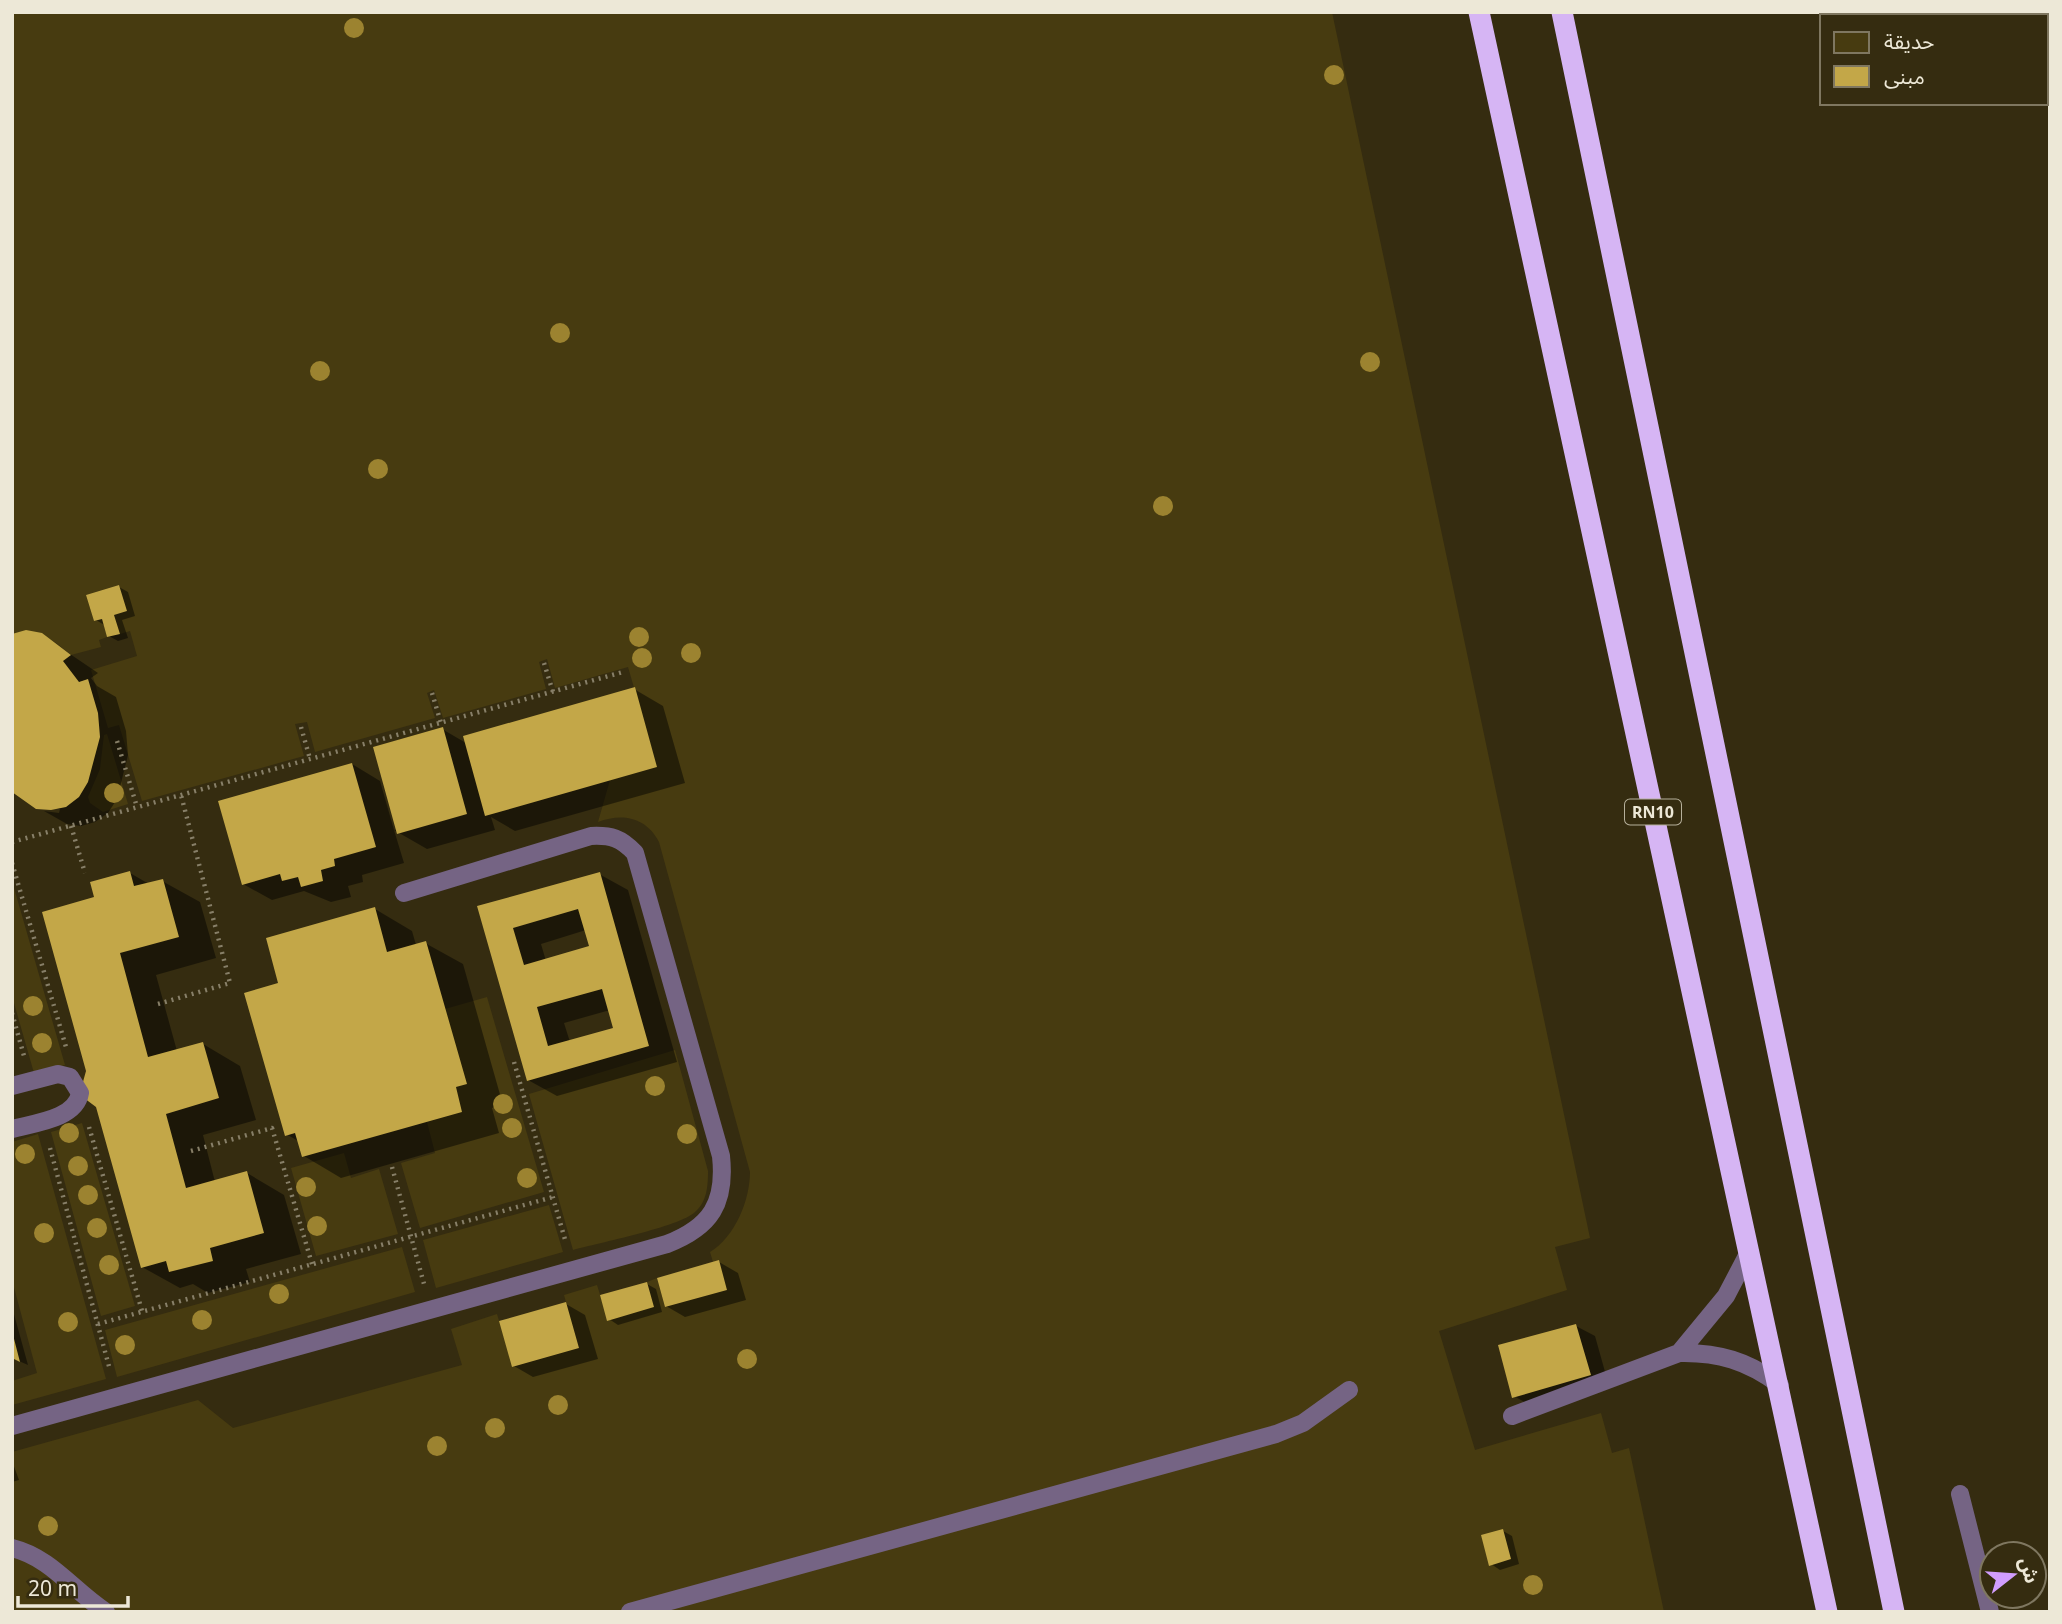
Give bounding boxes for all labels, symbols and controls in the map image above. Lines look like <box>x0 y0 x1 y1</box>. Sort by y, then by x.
legend <box>1820 14 2048 105</box>
text: حديقة <box>1884 27 1934 55</box>
text: مبنى <box>1884 62 1925 90</box>
road number: RN10 <box>1625 800 1681 824</box>
north arrow <box>1978 1540 2048 1610</box>
text: ش <box>2013 1554 2045 1586</box>
scale bar <box>18 1564 128 1608</box>
text: 20 m <box>28 1574 77 1602</box>

